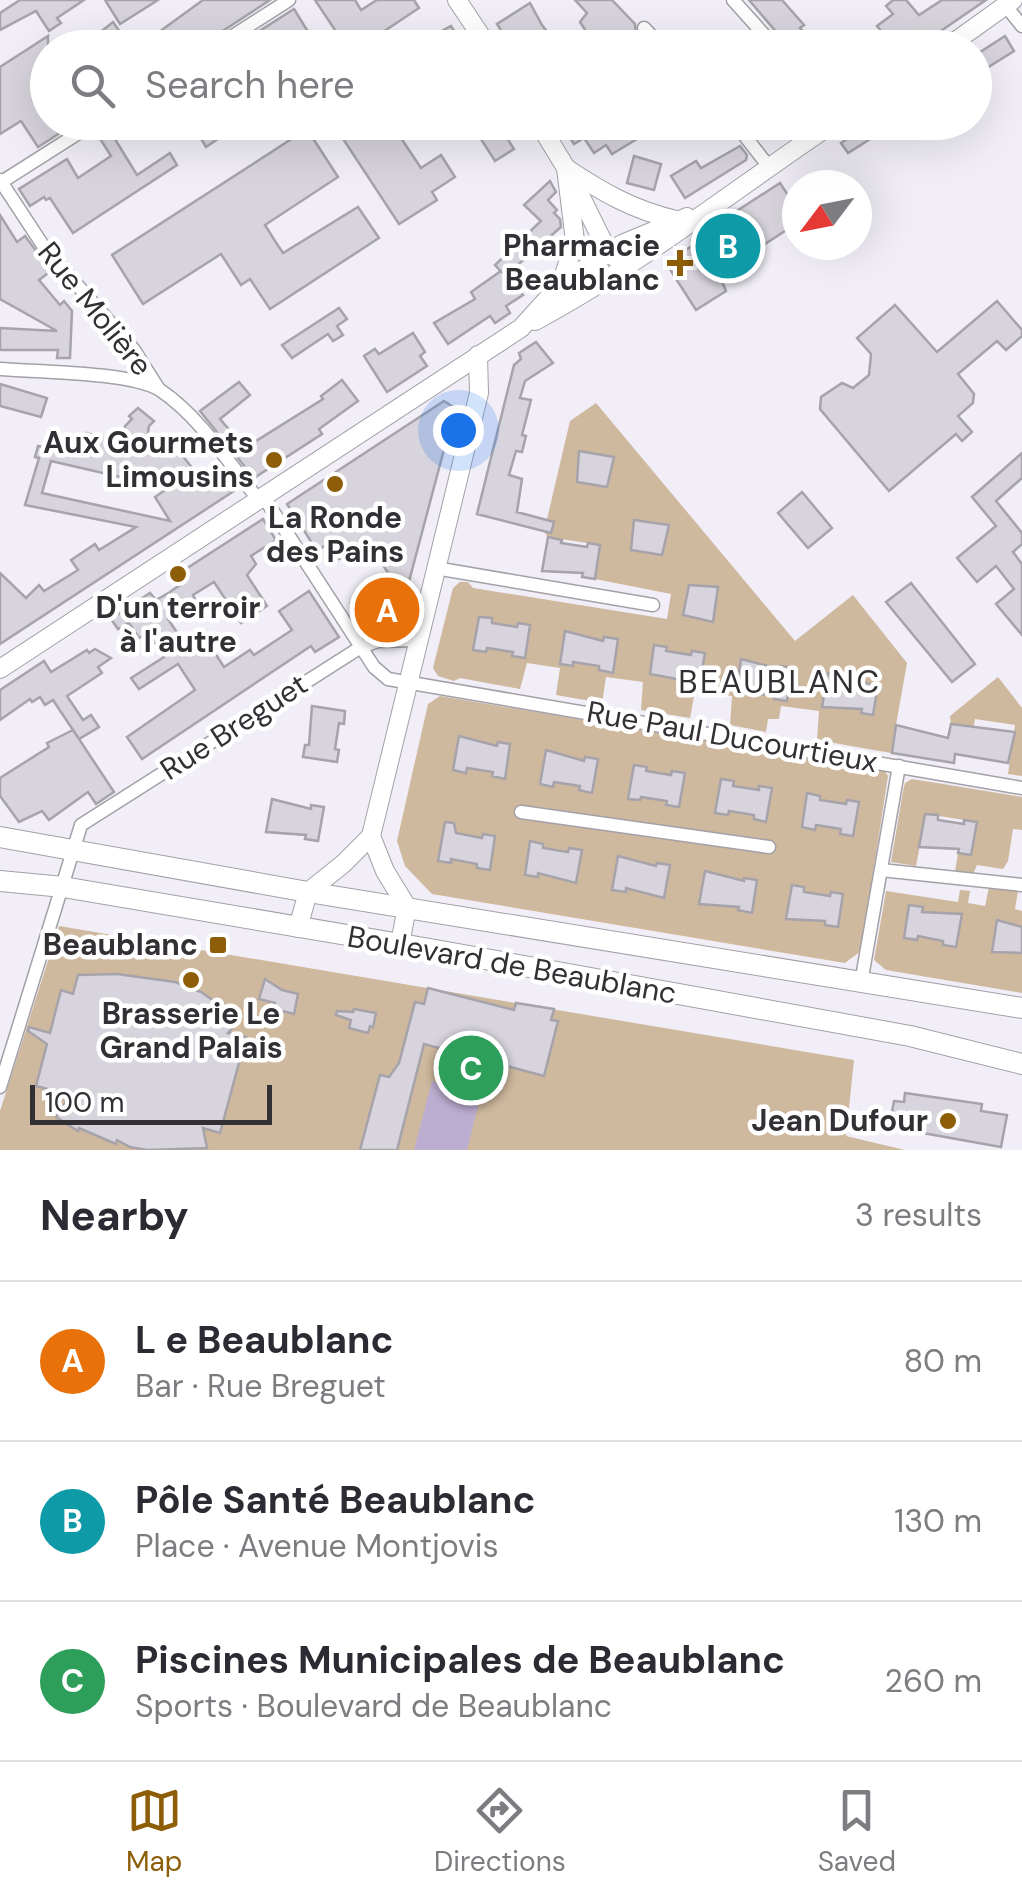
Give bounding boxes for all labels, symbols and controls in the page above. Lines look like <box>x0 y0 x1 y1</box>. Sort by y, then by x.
search box <box>30 30 992 140</box>
icon: search <box>65 58 120 113</box>
text: Search here <box>145 60 355 110</box>
north arrow <box>782 170 872 260</box>
pin: B <box>696 208 760 284</box>
place label: Pharmacie Beaublanc <box>503 226 660 299</box>
street label: Rue Molière <box>29 234 161 384</box>
marker: Pharmacie Beaublanc <box>669 252 691 274</box>
your location <box>433 405 484 456</box>
place label: Aux Gourmets Limousins <box>43 423 254 496</box>
marker: Aux Gourmets Limousins <box>263 449 285 471</box>
marker: La Ronde des Pains <box>324 473 346 495</box>
place label: La Ronde des Pains <box>266 498 404 571</box>
marker: D'un terroir à l'autre <box>167 563 189 585</box>
pin: A <box>354 572 420 648</box>
place label: D'un terroir à l'autre <box>96 588 260 661</box>
district label: BEAUBLANC <box>678 661 882 703</box>
street label: Rue Breguet <box>153 665 315 789</box>
street label: Rue Paul Ducourtieux <box>584 692 880 781</box>
street label: Boulevard de Beaublanc <box>344 916 680 1013</box>
place label: Beaublanc <box>43 925 198 964</box>
marker: Beaublanc <box>207 934 229 956</box>
marker: Brasserie Le Grand Palais <box>180 969 202 991</box>
place label: Brasserie Le Grand Palais <box>99 994 283 1067</box>
pin: C <box>438 1030 504 1106</box>
scale bar <box>30 1080 272 1124</box>
text: 100 m <box>45 1084 124 1121</box>
place label: Jean Dufour <box>751 1101 928 1140</box>
marker: Jean Dufour <box>937 1110 959 1132</box>
text: Nearby <box>40 1188 189 1243</box>
text: 3 results <box>855 1194 982 1236</box>
text: L e Beaublanc <box>135 1315 394 1365</box>
text: A <box>61 1340 84 1382</box>
text: 80 m <box>904 1340 982 1382</box>
text: Bar · Rue Breguet <box>135 1365 386 1407</box>
text: Pôle Santé Beaublanc <box>135 1475 536 1525</box>
text: B <box>62 1500 83 1542</box>
text: 130 m <box>894 1500 982 1542</box>
text: Place · Avenue Montjovis <box>135 1525 499 1567</box>
text: Piscines Municipales de Beaublanc <box>135 1635 785 1685</box>
text: C <box>61 1660 84 1702</box>
text: 260 m <box>885 1660 982 1702</box>
text: Sports · Boulevard de Beaublanc <box>135 1685 612 1727</box>
tab: Map <box>126 1783 182 1880</box>
tab: Directions <box>434 1783 566 1880</box>
tab: Saved <box>818 1783 896 1880</box>

